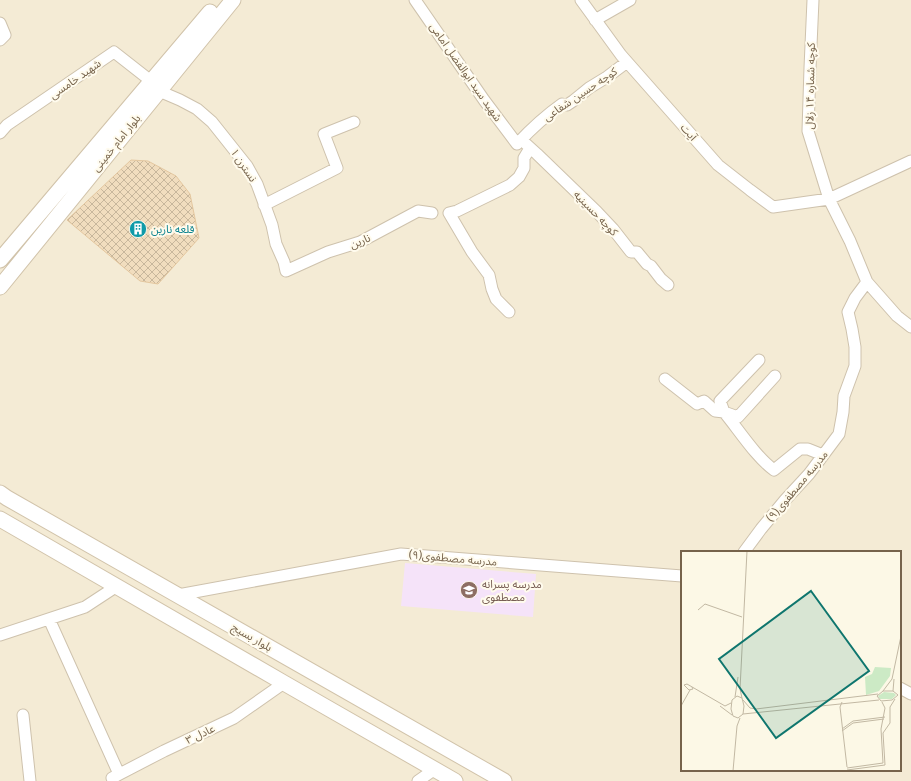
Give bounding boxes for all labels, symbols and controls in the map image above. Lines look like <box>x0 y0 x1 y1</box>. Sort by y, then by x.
street label: شهید سید ابوالفضل امامی <box>427 21 505 124</box>
street label: کوچه شماره ۱۴ زلال <box>803 42 819 130</box>
street label: شهید خامسی <box>47 57 104 102</box>
street label: کوچه حسین شفاعی <box>541 65 621 125</box>
street label: بلوار امام خمینی <box>89 112 144 175</box>
street label: آیت <box>678 121 700 144</box>
street label: نسترن ۱ <box>228 146 259 184</box>
street label: کوچه حسینیه <box>570 188 621 240</box>
building icon: قلعه نارین <box>128 219 148 239</box>
place label: قلعه نارین <box>151 223 194 236</box>
street label: نارین <box>348 231 373 252</box>
street label: مدرسه مصطفوی(۹) <box>764 448 831 524</box>
street label: مدرسه مصطفوی(۹) <box>408 548 498 569</box>
inset map <box>681 551 901 771</box>
place label: مدرسه پسرانه مصطفوی <box>482 578 542 604</box>
school or university icon: مدرسه پسرانه مصطفوی <box>459 580 479 600</box>
street label: بلوار بسیج <box>229 621 274 655</box>
street label: عادل ۳ <box>183 722 217 747</box>

